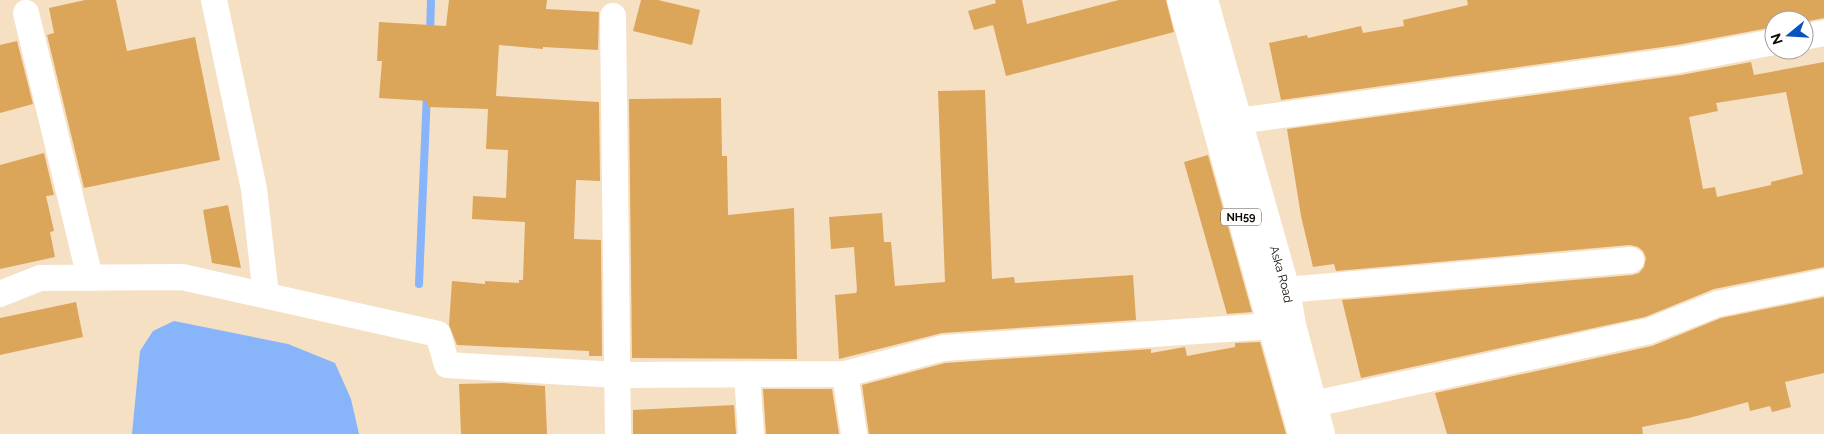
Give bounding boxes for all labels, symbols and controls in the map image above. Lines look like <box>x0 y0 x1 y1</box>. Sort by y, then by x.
north arrow <box>1764 10 1814 60</box>
text: N <box>1767 31 1786 47</box>
road number: NH59 <box>1221 208 1261 226</box>
street label: Aska Road <box>1267 244 1295 304</box>

